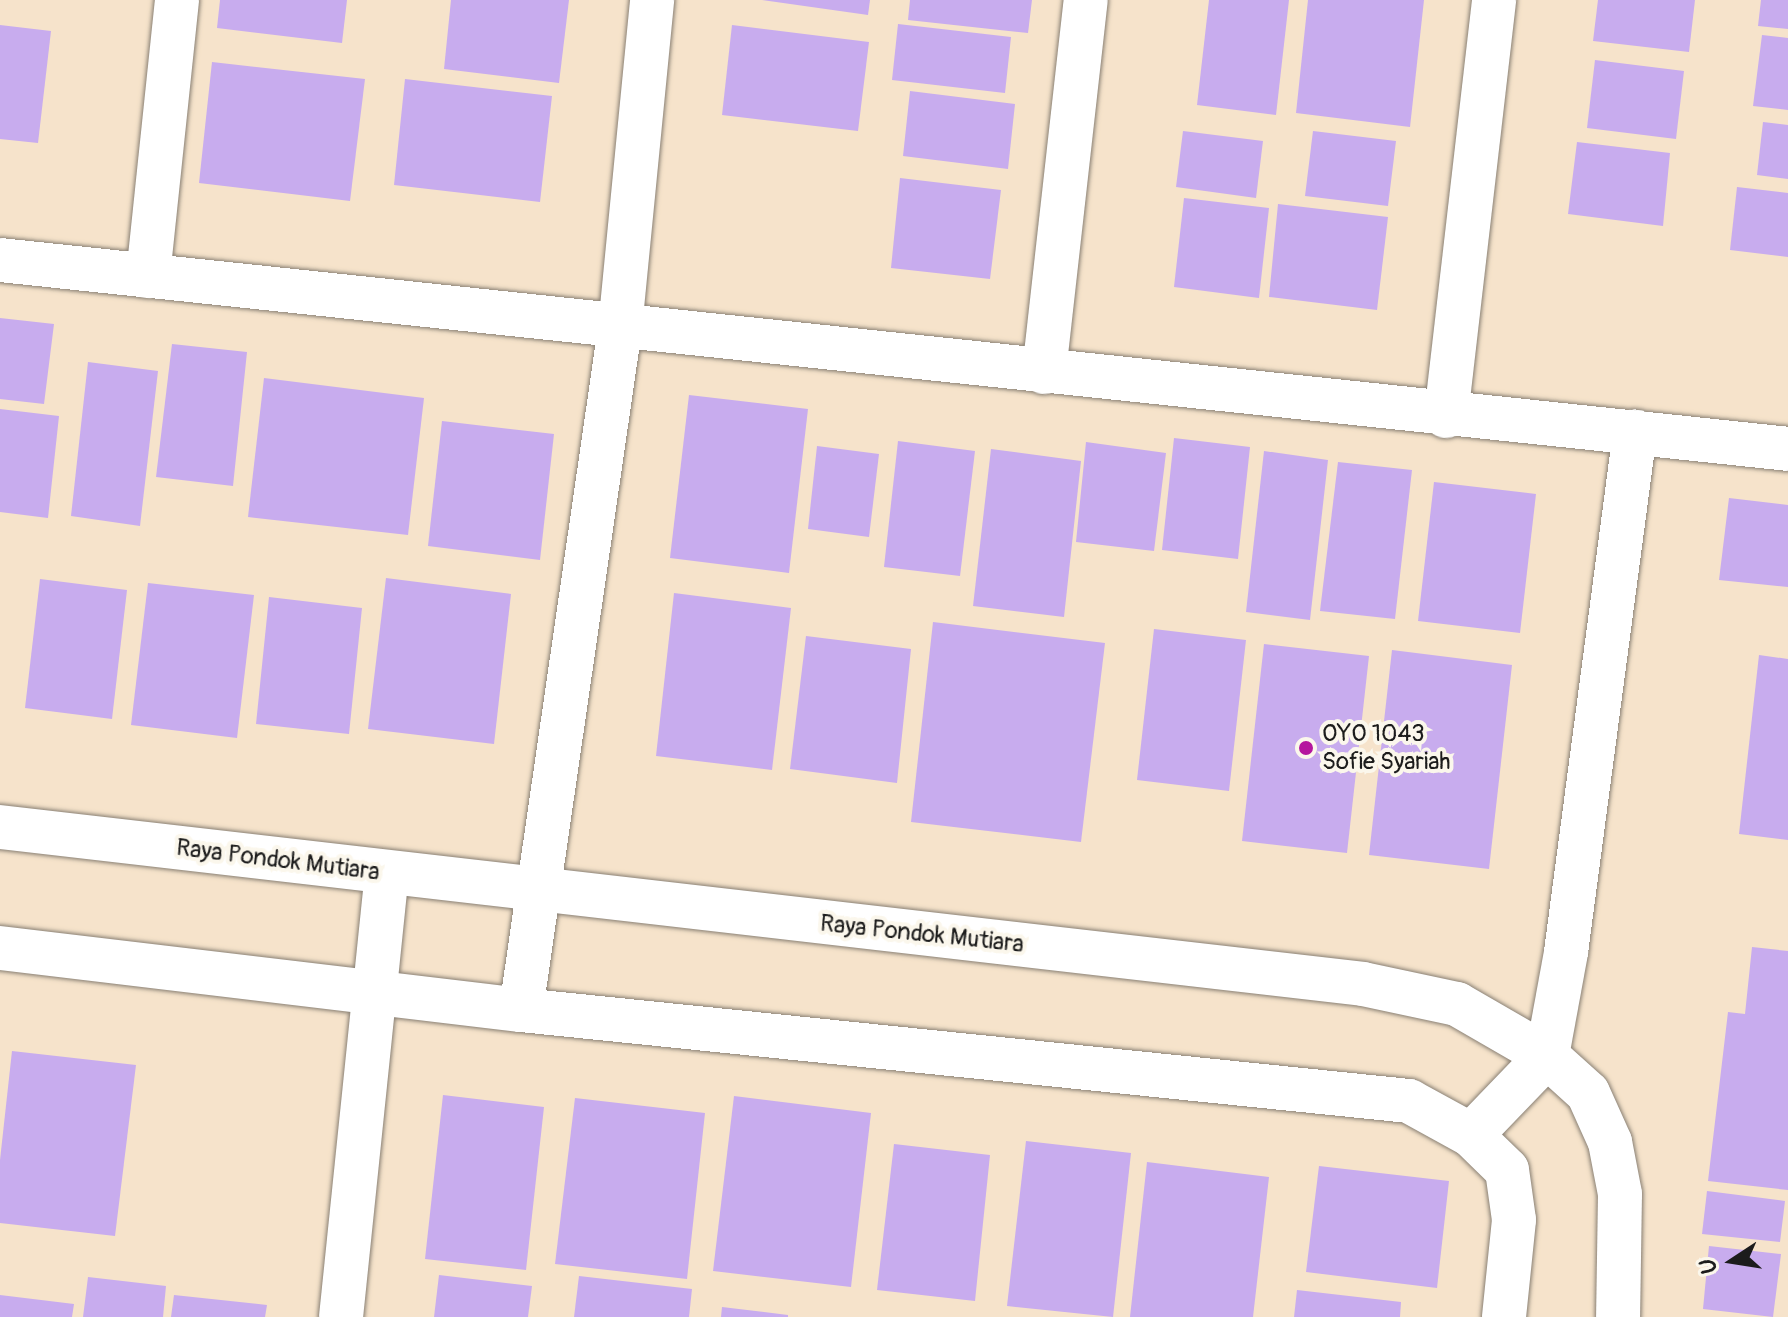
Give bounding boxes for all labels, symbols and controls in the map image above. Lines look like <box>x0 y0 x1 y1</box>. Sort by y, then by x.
place label: OYO 1043 Sofie Syariah <box>1322 720 1451 776</box>
marker: OYO 1043 Sofie Syariah <box>1297 739 1315 757</box>
street label: Raya Pondok Mutiara <box>175 833 381 887</box>
street label: Raya Pondok Mutiara <box>819 909 1025 959</box>
north arrow <box>1692 1221 1772 1301</box>
text: U <box>1693 1256 1724 1276</box>

